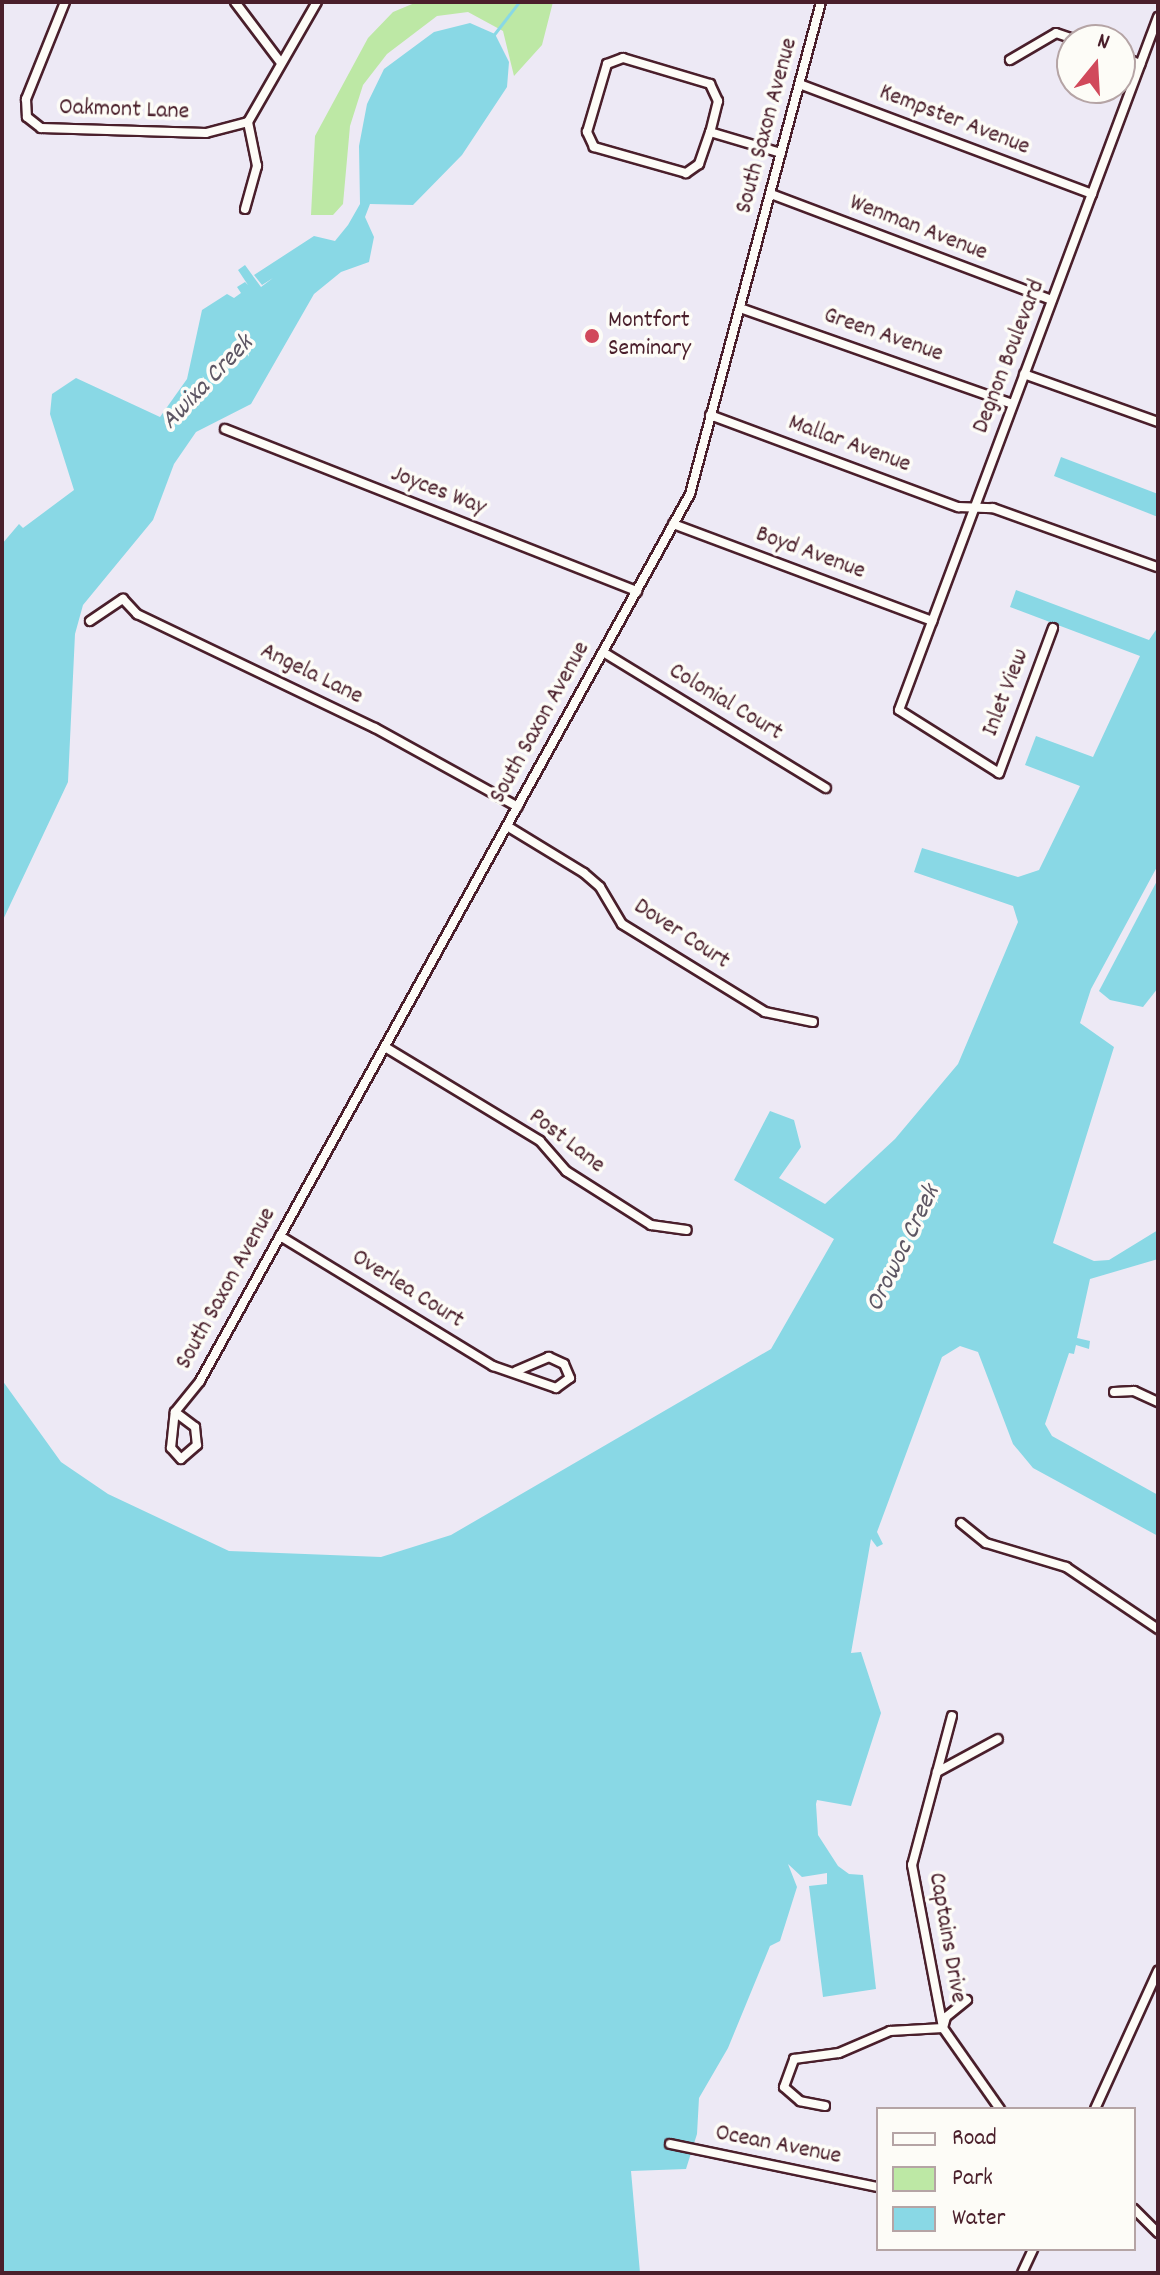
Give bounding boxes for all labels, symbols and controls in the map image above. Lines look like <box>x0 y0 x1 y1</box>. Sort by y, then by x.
north arrow <box>1056 24 1136 104</box>
text: N <box>1093 26 1113 59</box>
street label: South Saxon Avenue <box>731 35 805 217</box>
street label: Kempster Avenue <box>875 79 1033 163</box>
street label: Oakmont Lane <box>58 94 190 128</box>
street label: Wenman Avenue <box>845 190 991 268</box>
street label: Degnon Boulevard <box>968 276 1052 438</box>
street label: Green Avenue <box>820 302 946 370</box>
place label: Montfort Seminary <box>608 308 691 364</box>
marker: Montfort Seminary <box>583 327 601 345</box>
water label: Awixa Creek <box>155 329 261 437</box>
street label: Mallar Avenue <box>784 410 914 480</box>
street label: Joyces Way <box>386 461 490 523</box>
street label: Boyd Avenue <box>751 521 869 587</box>
street label: South Saxon Avenue <box>485 637 597 809</box>
street label: Angela Lane <box>255 638 367 712</box>
street label: Inlet View <box>977 645 1037 741</box>
street label: Colonial Court <box>663 658 787 748</box>
street label: Dover Court <box>628 893 734 977</box>
street label: Post Lane <box>522 1103 610 1181</box>
water label: Orowoc Creek <box>860 1181 948 1317</box>
street label: South Saxon Avenue <box>171 1203 283 1375</box>
street label: Overlea Court <box>346 1244 468 1336</box>
street label: Captains Drive <box>920 1871 972 2005</box>
legend <box>876 2107 1136 2251</box>
street label: Ocean Avenue <box>713 2120 843 2172</box>
text: Road <box>952 2122 997 2156</box>
text: Park <box>952 2162 993 2196</box>
text: Water <box>952 2202 1005 2236</box>

